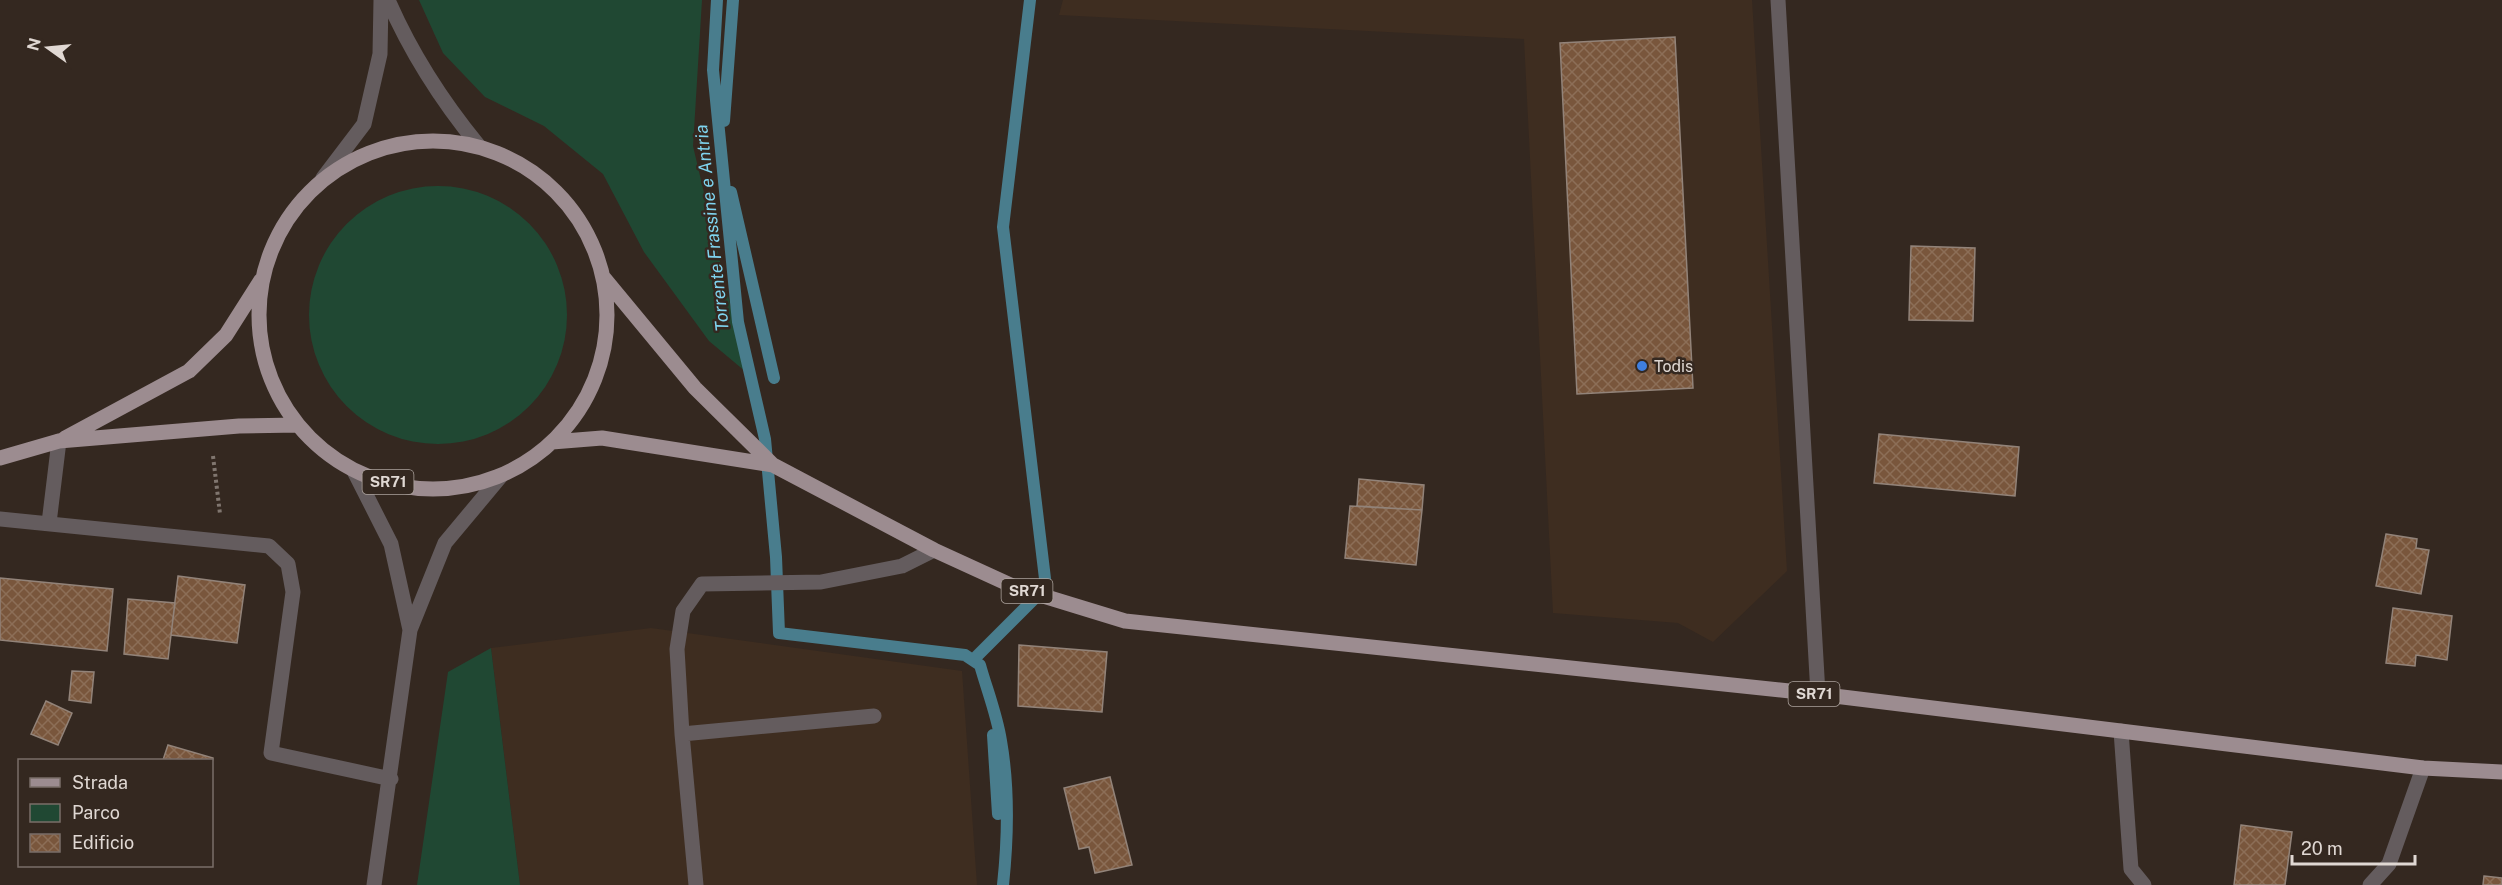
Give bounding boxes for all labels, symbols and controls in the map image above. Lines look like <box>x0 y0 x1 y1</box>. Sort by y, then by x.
north arrow <box>18 18 78 78</box>
text: N <box>23 36 45 53</box>
water label: Torrente Frassine e Antria <box>690 124 733 332</box>
place label: Todis <box>1654 357 1693 376</box>
marker: Todis <box>1635 359 1649 373</box>
road number: SR71 <box>362 470 414 494</box>
road number: SR71 <box>1002 579 1052 603</box>
road number: SR71 <box>1788 682 1840 706</box>
legend <box>18 759 213 867</box>
text: Strada <box>72 772 128 793</box>
text: Parco <box>72 802 120 823</box>
scale bar <box>2292 828 2415 866</box>
text: Edificio <box>72 832 134 853</box>
text: 20 m <box>2301 838 2343 859</box>

